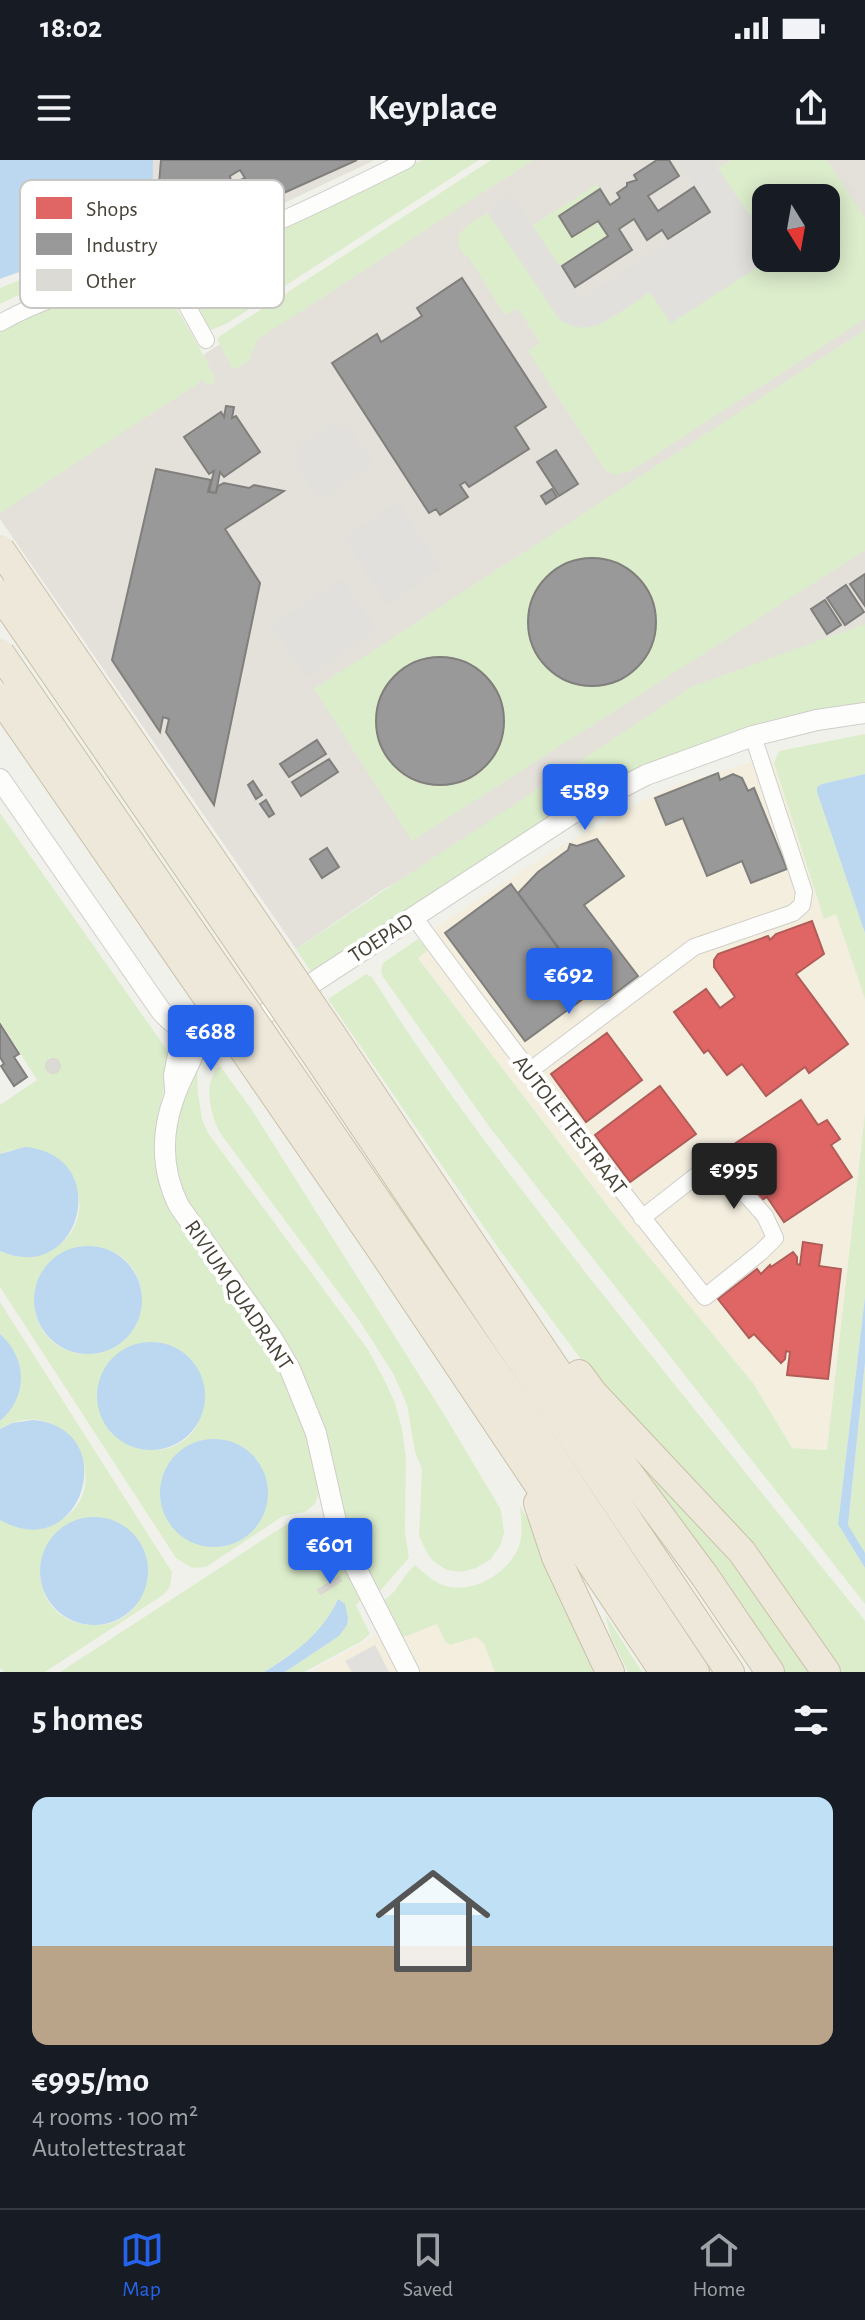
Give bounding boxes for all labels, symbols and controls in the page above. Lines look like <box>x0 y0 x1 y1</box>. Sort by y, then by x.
text: 18:02 <box>40 13 102 43</box>
icon: menu <box>32 86 76 130</box>
icon: share <box>789 86 833 130</box>
text: Keyplace <box>368 90 497 126</box>
legend <box>20 180 284 308</box>
north arrow <box>752 184 840 272</box>
map controls <box>752 184 840 272</box>
text: Shops <box>86 198 138 220</box>
text: Industry <box>86 234 158 256</box>
text: Other <box>86 270 136 292</box>
pin: €589 <box>538 764 632 832</box>
text: €589 <box>561 777 609 803</box>
street label: TOEPAD <box>345 909 417 967</box>
pin: €692 <box>522 948 616 1016</box>
text: €692 <box>544 961 594 987</box>
pin: €688 <box>164 1005 258 1073</box>
text: €688 <box>186 1018 236 1044</box>
street label: AUTOLETTESTRAAT <box>509 1051 631 1199</box>
pin: €995 <box>687 1143 781 1211</box>
text: €995 <box>710 1156 758 1182</box>
street label: RIVIUM QUADRANT <box>181 1216 297 1374</box>
pin: €601 <box>283 1518 377 1586</box>
text: €601 <box>306 1531 354 1557</box>
icon: filters <box>789 1698 833 1742</box>
text: 5 homes <box>32 1703 143 1737</box>
icon: home <box>361 1849 505 1993</box>
text: €995/mo <box>32 2064 149 2098</box>
text: 4 rooms · 100 m² <box>32 2104 198 2130</box>
text: Autolettestraat <box>32 2135 185 2161</box>
tab: Map <box>120 2228 164 2302</box>
tab: Saved <box>403 2228 453 2302</box>
tab: Home <box>692 2228 745 2302</box>

